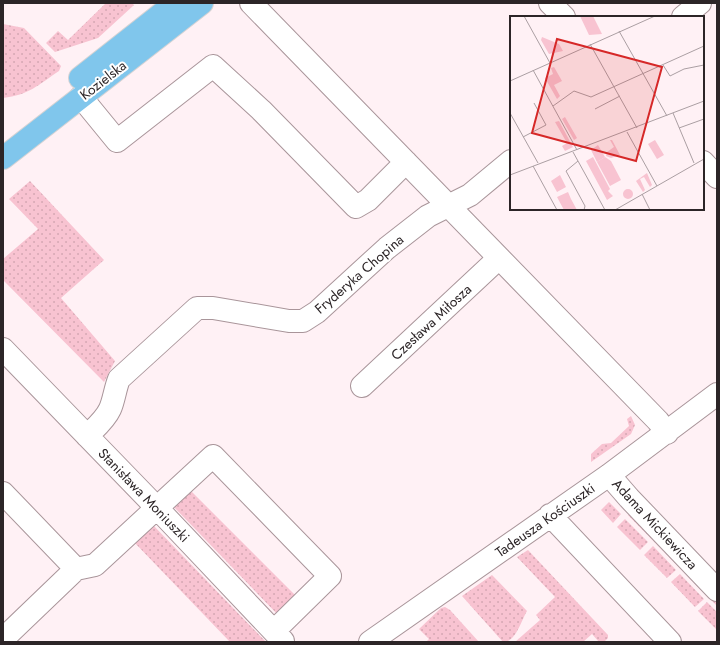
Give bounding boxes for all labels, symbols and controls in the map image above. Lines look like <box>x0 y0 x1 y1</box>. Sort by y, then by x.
inset map <box>510 16 704 210</box>
street label: Kozielska <box>76 56 130 104</box>
street label: Fryderyka Chopina <box>310 230 408 318</box>
street label: Czesława Miłosza <box>386 279 476 365</box>
street label: Stanisława Moniuszki <box>94 443 194 547</box>
street label: Adama Mickiewicza <box>608 474 702 574</box>
street label: Tadeusza Kościuszki <box>491 478 599 562</box>

